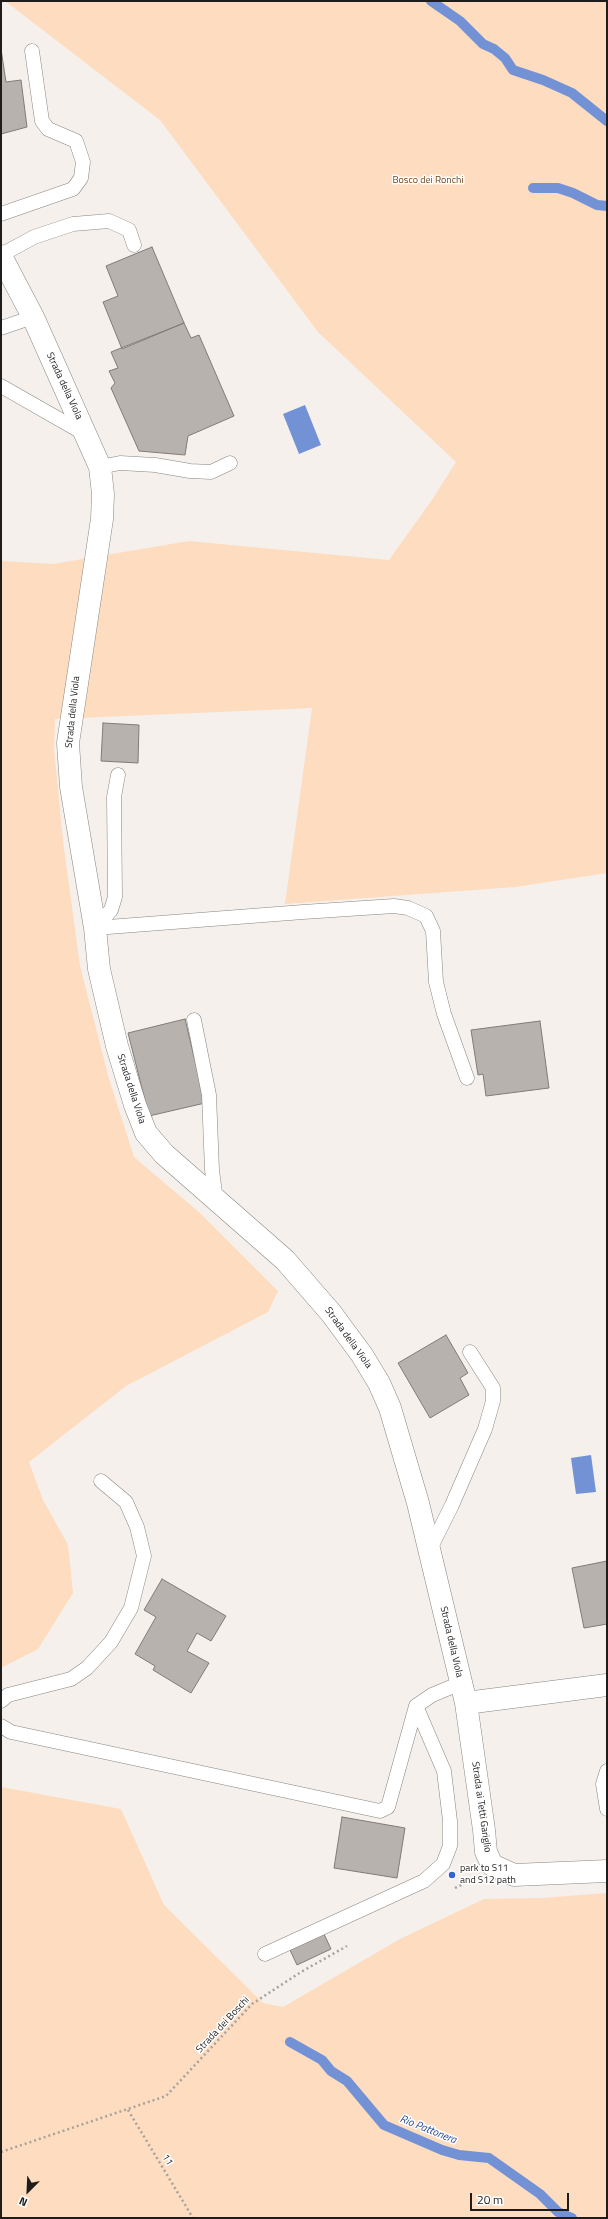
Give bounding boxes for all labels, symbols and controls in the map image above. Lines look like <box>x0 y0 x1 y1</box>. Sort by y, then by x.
park label: Bosco dei Ronchi <box>392 175 464 187</box>
street label: Strada della Viola <box>43 351 85 421</box>
street label: Strada della Viola <box>63 675 83 749</box>
street label: Strada della Viola <box>114 1053 148 1125</box>
street label: Strada della Viola <box>322 1305 374 1371</box>
street label: Strada della Viola <box>437 1605 465 1679</box>
street label: Strada ai Tetti Gariglio <box>469 1761 493 1853</box>
place label: park to S11 and S12 path <box>460 1863 516 1886</box>
marker: park to S11 and S12 path <box>447 1870 457 1880</box>
street label: Strada dei Boschi <box>194 1994 252 2056</box>
water label: Rio Pattonera <box>398 2113 458 2147</box>
street label: 11 <box>159 2152 175 2168</box>
north arrow <box>8 2171 48 2211</box>
scale bar <box>472 2185 571 2211</box>
text: 20 m <box>477 2190 503 2209</box>
text: N <box>16 2193 30 2211</box>

